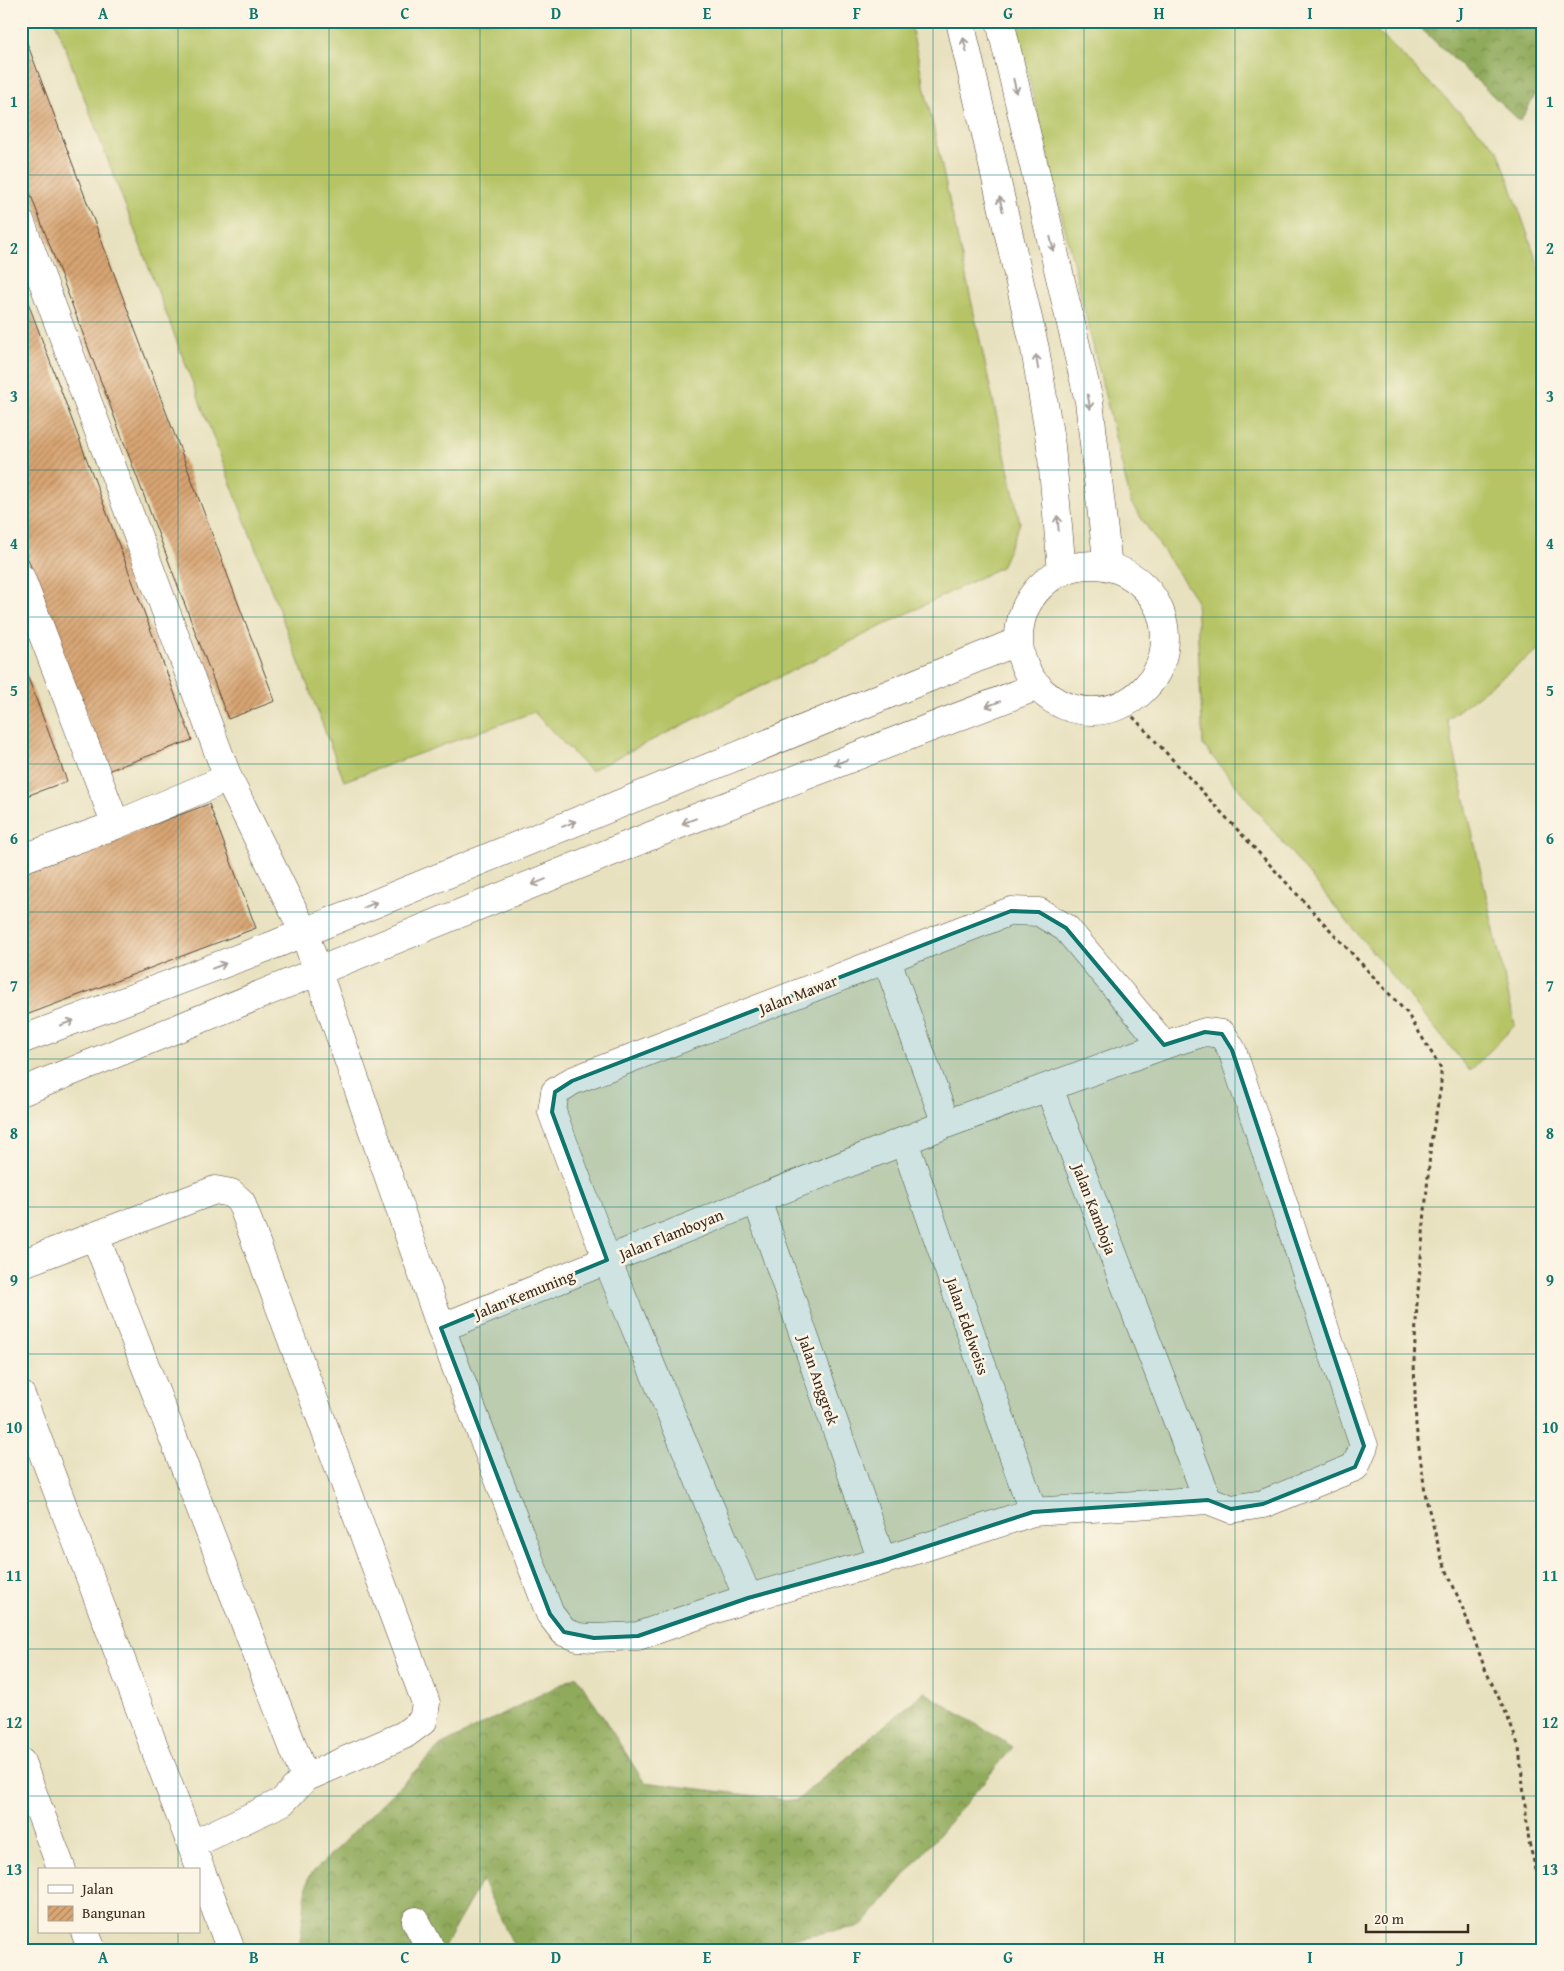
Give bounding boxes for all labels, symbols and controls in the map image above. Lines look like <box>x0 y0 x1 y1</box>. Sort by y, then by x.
text: A <box>98 1 109 25</box>
text: B <box>249 1 259 25</box>
text: C <box>400 1 410 25</box>
text: D <box>551 1 561 25</box>
text: E <box>703 1 712 25</box>
text: F <box>853 1 861 25</box>
text: G <box>1003 1 1013 25</box>
text: H <box>1153 1 1165 25</box>
text: I <box>1307 1 1313 25</box>
text: J <box>1455 1 1464 25</box>
one-way arrow <box>960 38 969 54</box>
one-way arrow <box>1011 77 1020 93</box>
text: 1 <box>10 89 18 113</box>
text: 1 <box>1546 89 1554 113</box>
one-way arrow <box>996 196 1005 212</box>
text: 2 <box>10 236 18 260</box>
one-way arrow <box>1048 236 1057 252</box>
text: 2 <box>1546 236 1554 260</box>
one-way arrow <box>1031 355 1041 371</box>
text: 3 <box>10 384 18 408</box>
text: 3 <box>1546 384 1554 408</box>
one-way arrow <box>1084 394 1094 410</box>
one-way arrow <box>1053 516 1062 532</box>
text: 4 <box>10 531 18 555</box>
text: 4 <box>1546 531 1554 555</box>
text: 5 <box>10 678 18 702</box>
text: 5 <box>1546 678 1554 702</box>
one-way arrow <box>985 700 1001 709</box>
one-way arrow <box>834 758 849 767</box>
one-way arrow <box>682 816 697 826</box>
one-way arrow <box>561 818 576 828</box>
text: 6 <box>10 826 18 850</box>
text: 6 <box>1546 826 1554 850</box>
one-way arrow <box>532 878 547 887</box>
one-way arrow <box>362 900 377 910</box>
one-way arrow <box>211 960 226 970</box>
street label: Jalan Mawar <box>753 968 841 1021</box>
text: 7 <box>10 973 18 997</box>
text: 7 <box>1546 973 1554 997</box>
one-way arrow <box>59 1018 74 1027</box>
text: 8 <box>10 1121 18 1145</box>
text: 8 <box>1546 1121 1554 1145</box>
street label: Jalan Kamboja <box>1066 1158 1123 1258</box>
street label: Jalan Flamboyan <box>613 1202 727 1267</box>
street label: Jalan Kemuning <box>468 1263 578 1326</box>
text: 9 <box>10 1268 18 1292</box>
text: 9 <box>1546 1268 1554 1292</box>
street label: Jalan Edelweiss <box>939 1272 996 1378</box>
street label: Jalan Anggrek <box>792 1330 846 1429</box>
text: 10 <box>6 1415 22 1439</box>
text: 10 <box>1542 1415 1558 1439</box>
text: 11 <box>6 1563 22 1587</box>
text: 11 <box>1542 1563 1558 1587</box>
text: 12 <box>6 1710 22 1734</box>
text: 12 <box>1542 1710 1558 1734</box>
text: 13 <box>6 1857 22 1881</box>
text: 13 <box>1542 1857 1558 1881</box>
legend <box>38 1868 200 1934</box>
text: Jalan <box>80 1878 114 1899</box>
scale bar <box>1366 1901 1469 1933</box>
text: Bangunan <box>82 1902 146 1923</box>
text: 20 m <box>1374 1908 1405 1929</box>
text: A <box>98 1945 109 1969</box>
text: B <box>249 1945 259 1969</box>
text: C <box>400 1945 410 1969</box>
text: D <box>551 1945 561 1969</box>
text: E <box>703 1945 712 1969</box>
text: F <box>853 1945 861 1969</box>
text: G <box>1003 1945 1013 1969</box>
text: H <box>1153 1945 1165 1969</box>
text: I <box>1307 1945 1313 1969</box>
text: J <box>1455 1945 1464 1969</box>

